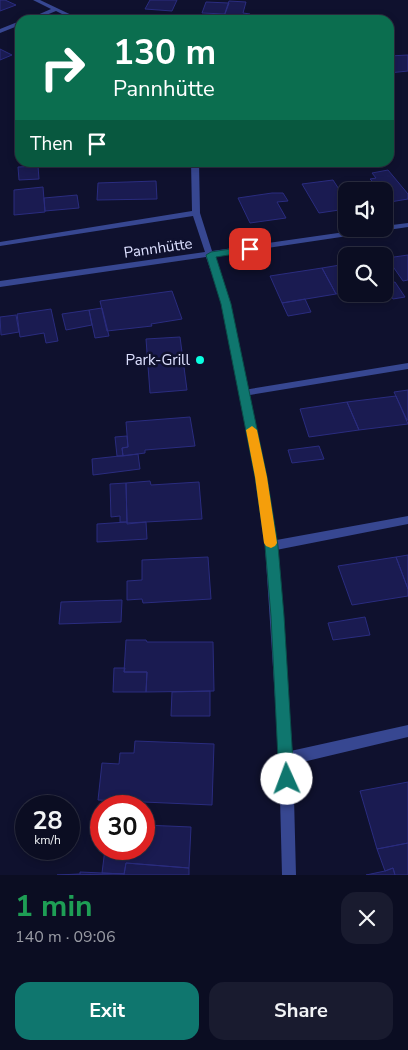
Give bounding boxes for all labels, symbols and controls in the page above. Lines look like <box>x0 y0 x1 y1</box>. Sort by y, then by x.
text: 130 m <box>113 29 216 76</box>
icon: right <box>30 35 95 100</box>
text: Pannhütte <box>113 74 215 104</box>
icon: arrive <box>83 130 111 158</box>
text: Then <box>30 131 73 157</box>
map controls <box>338 182 393 302</box>
button: sound <box>338 182 393 237</box>
pin <box>229 228 271 270</box>
street label: Pannhütte <box>122 233 194 263</box>
icon: arrive <box>236 235 264 263</box>
button: search <box>338 247 393 302</box>
place label: Park-Grill <box>126 350 191 370</box>
marker: Park-Grill <box>194 354 206 366</box>
position arrow <box>260 752 312 804</box>
speed limit sign: 30 <box>90 795 155 860</box>
text: 28 <box>32 804 63 838</box>
text: km/h <box>34 832 61 848</box>
text: 1 min <box>15 886 93 927</box>
button: close <box>341 892 393 944</box>
text: 140 m · 09:06 <box>15 926 116 948</box>
button: Exit <box>15 982 199 1040</box>
button: Share <box>209 982 393 1040</box>

